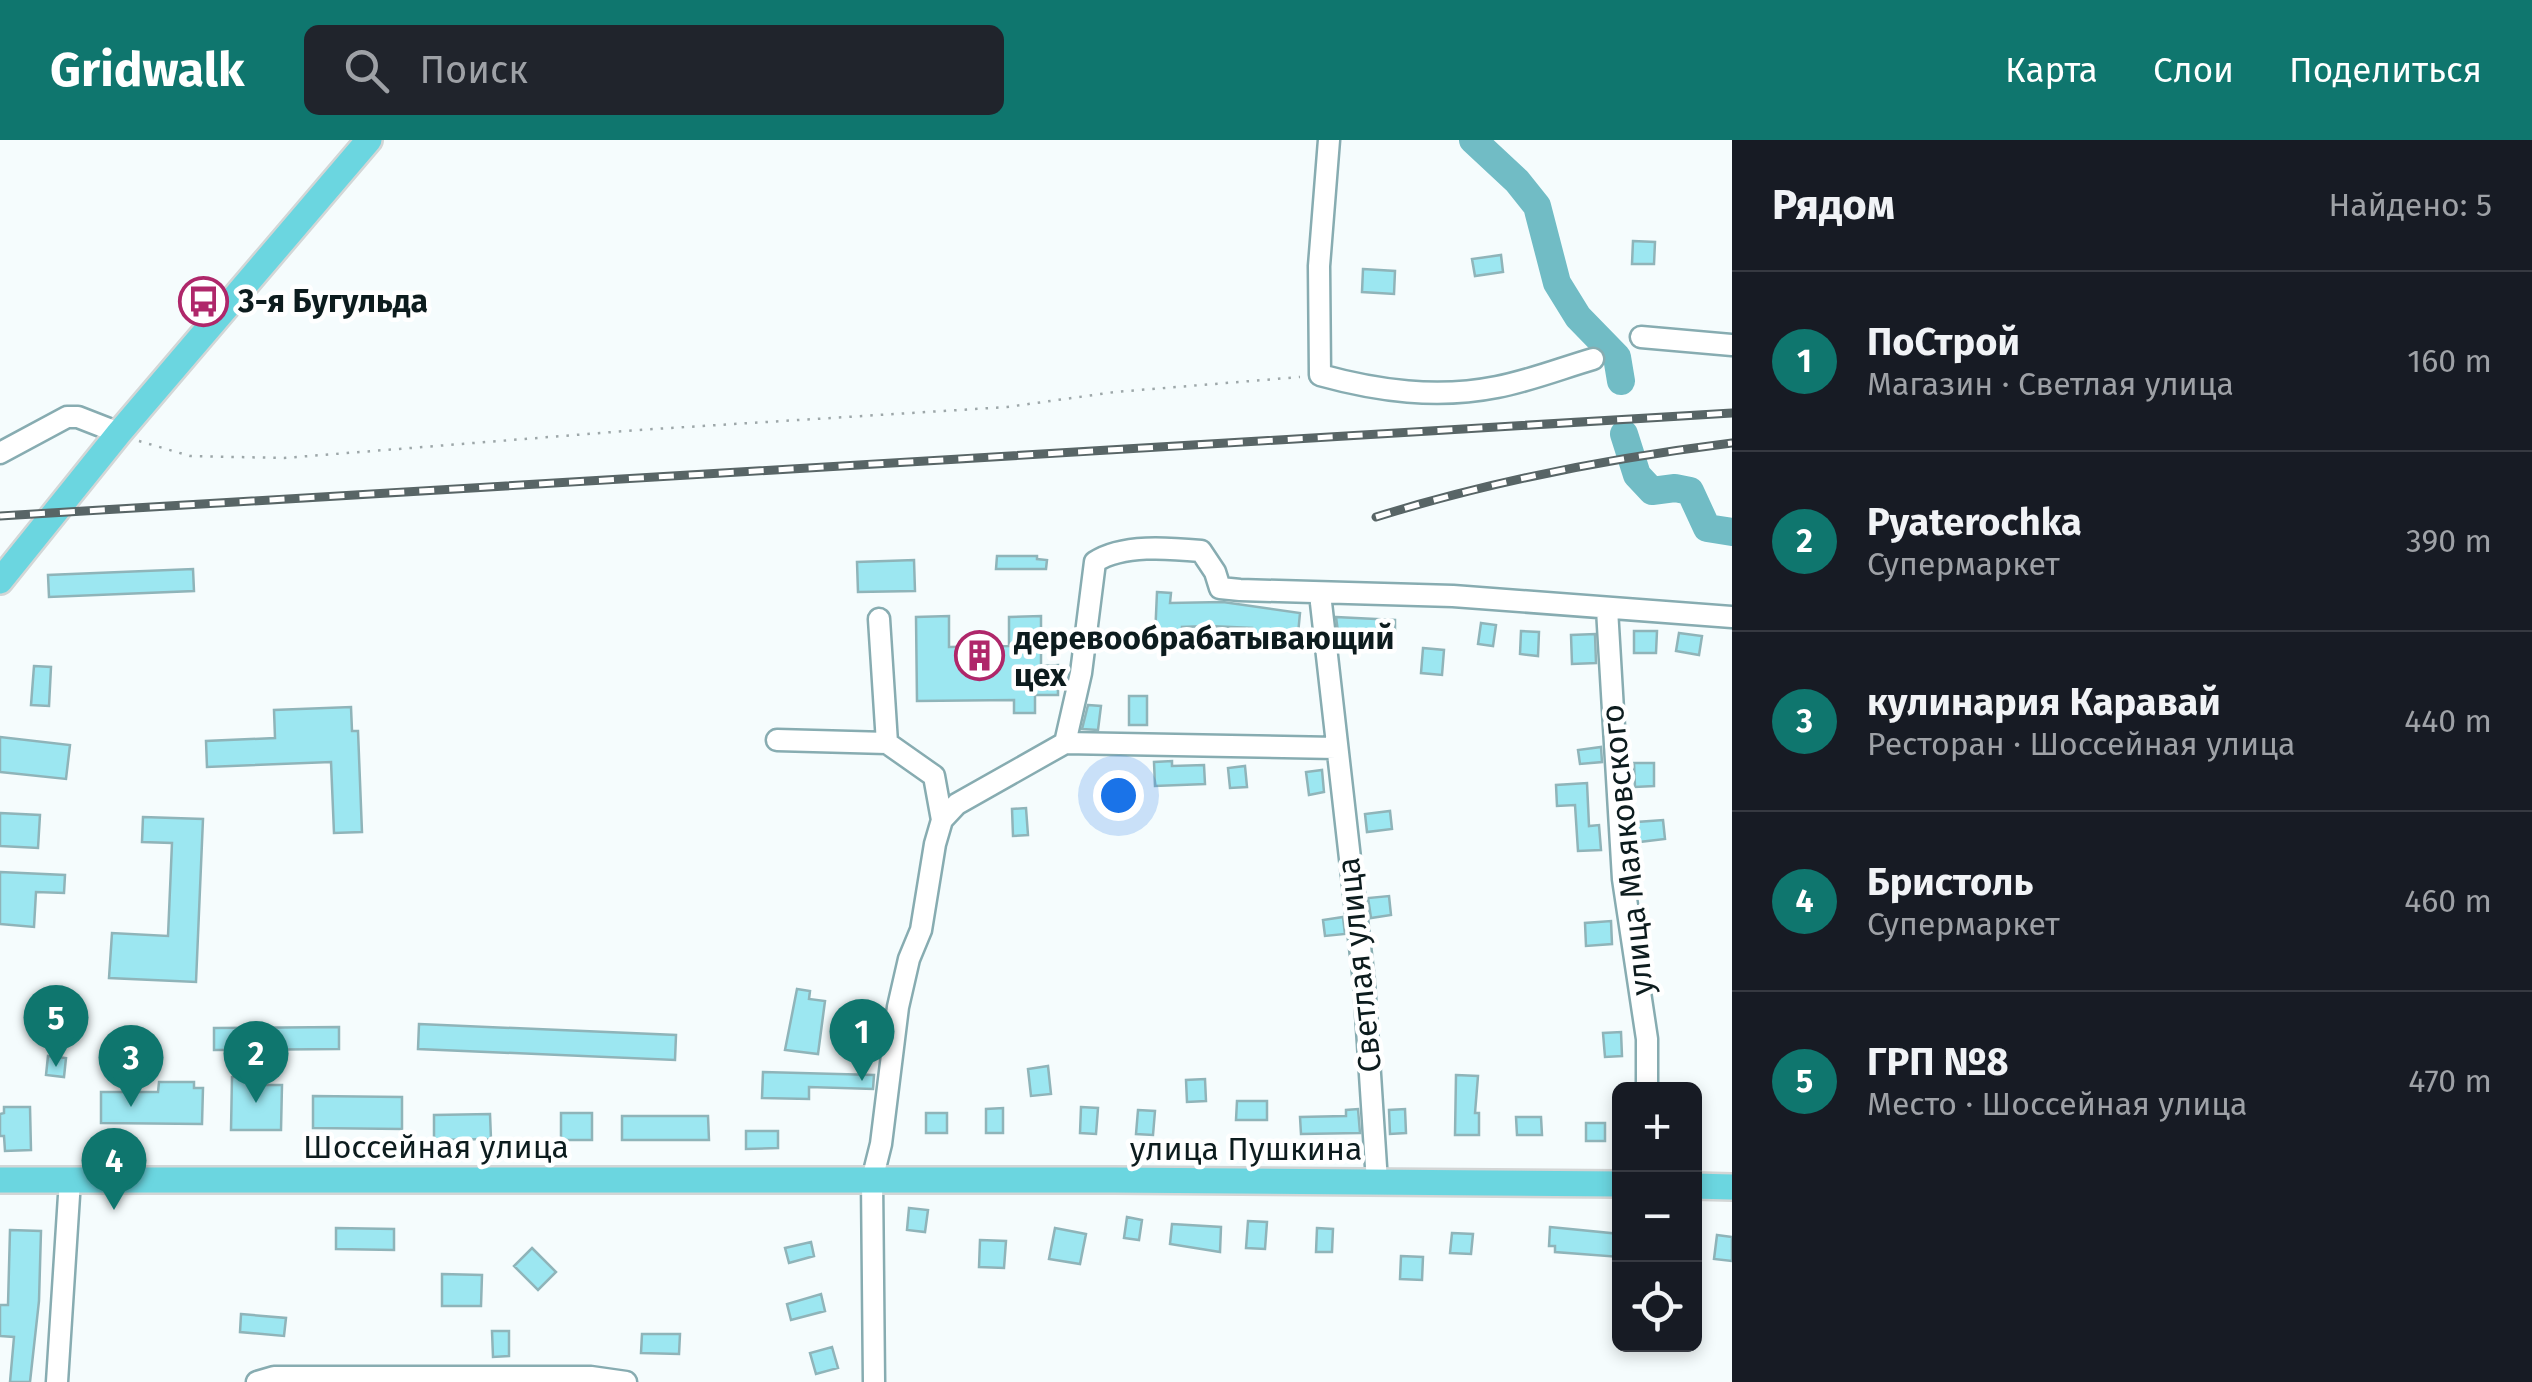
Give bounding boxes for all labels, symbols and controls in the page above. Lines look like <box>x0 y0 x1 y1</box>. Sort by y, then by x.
search box <box>304 25 1004 115</box>
text: Gridwalk <box>50 41 244 99</box>
icon: search <box>339 43 394 98</box>
text: Поиск <box>419 47 528 93</box>
text: Карта <box>2005 49 2098 91</box>
text: Слои <box>2153 49 2234 91</box>
text: Поделиться <box>2289 49 2482 91</box>
text: Рядом <box>1772 180 1895 230</box>
text: Найдено: 5 <box>2329 186 2492 224</box>
bus stop icon: 3-я Бугульда <box>177 275 229 327</box>
place label: 3-я Бугульда <box>237 282 428 320</box>
text: ПоСтрой <box>1867 319 2020 365</box>
text: 1 <box>1797 342 1812 380</box>
text: 160 m <box>2407 342 2492 380</box>
text: Магазин · Светлая улица <box>1867 365 2234 403</box>
text: Pyaterochka <box>1867 499 2082 545</box>
text: 2 <box>1796 522 1813 560</box>
text: 390 m <box>2406 522 2492 560</box>
text: Супермаркет <box>1867 545 2060 583</box>
place label: деревообрабатывающий цех <box>1014 619 1394 694</box>
building icon: деревообрабатывающий цех <box>953 630 1005 682</box>
text: кулинария Каравай <box>1867 679 2221 725</box>
text: 3 <box>1796 702 1813 740</box>
text: 440 m <box>2404 702 2492 740</box>
street label: улица Маяковского <box>1593 703 1661 997</box>
text: Ресторан · Шоссейная улица <box>1867 725 2295 763</box>
your location <box>1093 770 1144 821</box>
street label: Светлая улица <box>1329 856 1389 1074</box>
text: Бристоль <box>1867 859 2033 905</box>
text: 4 <box>1795 882 1814 920</box>
text: 460 m <box>2404 882 2492 920</box>
text: Супермаркет <box>1867 905 2060 943</box>
pin: 5 <box>23 984 88 1067</box>
pin: 1 <box>830 998 894 1081</box>
pin: 2 <box>224 1020 288 1103</box>
pin: 3 <box>98 1024 164 1107</box>
text: ГРП №8 <box>1867 1039 2009 1085</box>
text: 5 <box>1796 1062 1813 1100</box>
text: 470 m <box>2408 1062 2492 1100</box>
map controls <box>1612 1082 1702 1352</box>
button: + <box>1612 1082 1702 1172</box>
text: Место · Шоссейная улица <box>1867 1085 2247 1123</box>
pin: 4 <box>82 1128 146 1210</box>
street label: Шоссейная улица <box>303 1128 569 1166</box>
street label: улица Пушкина <box>1130 1130 1362 1168</box>
button: − <box>1612 1172 1702 1262</box>
button: locate <box>1612 1262 1702 1352</box>

